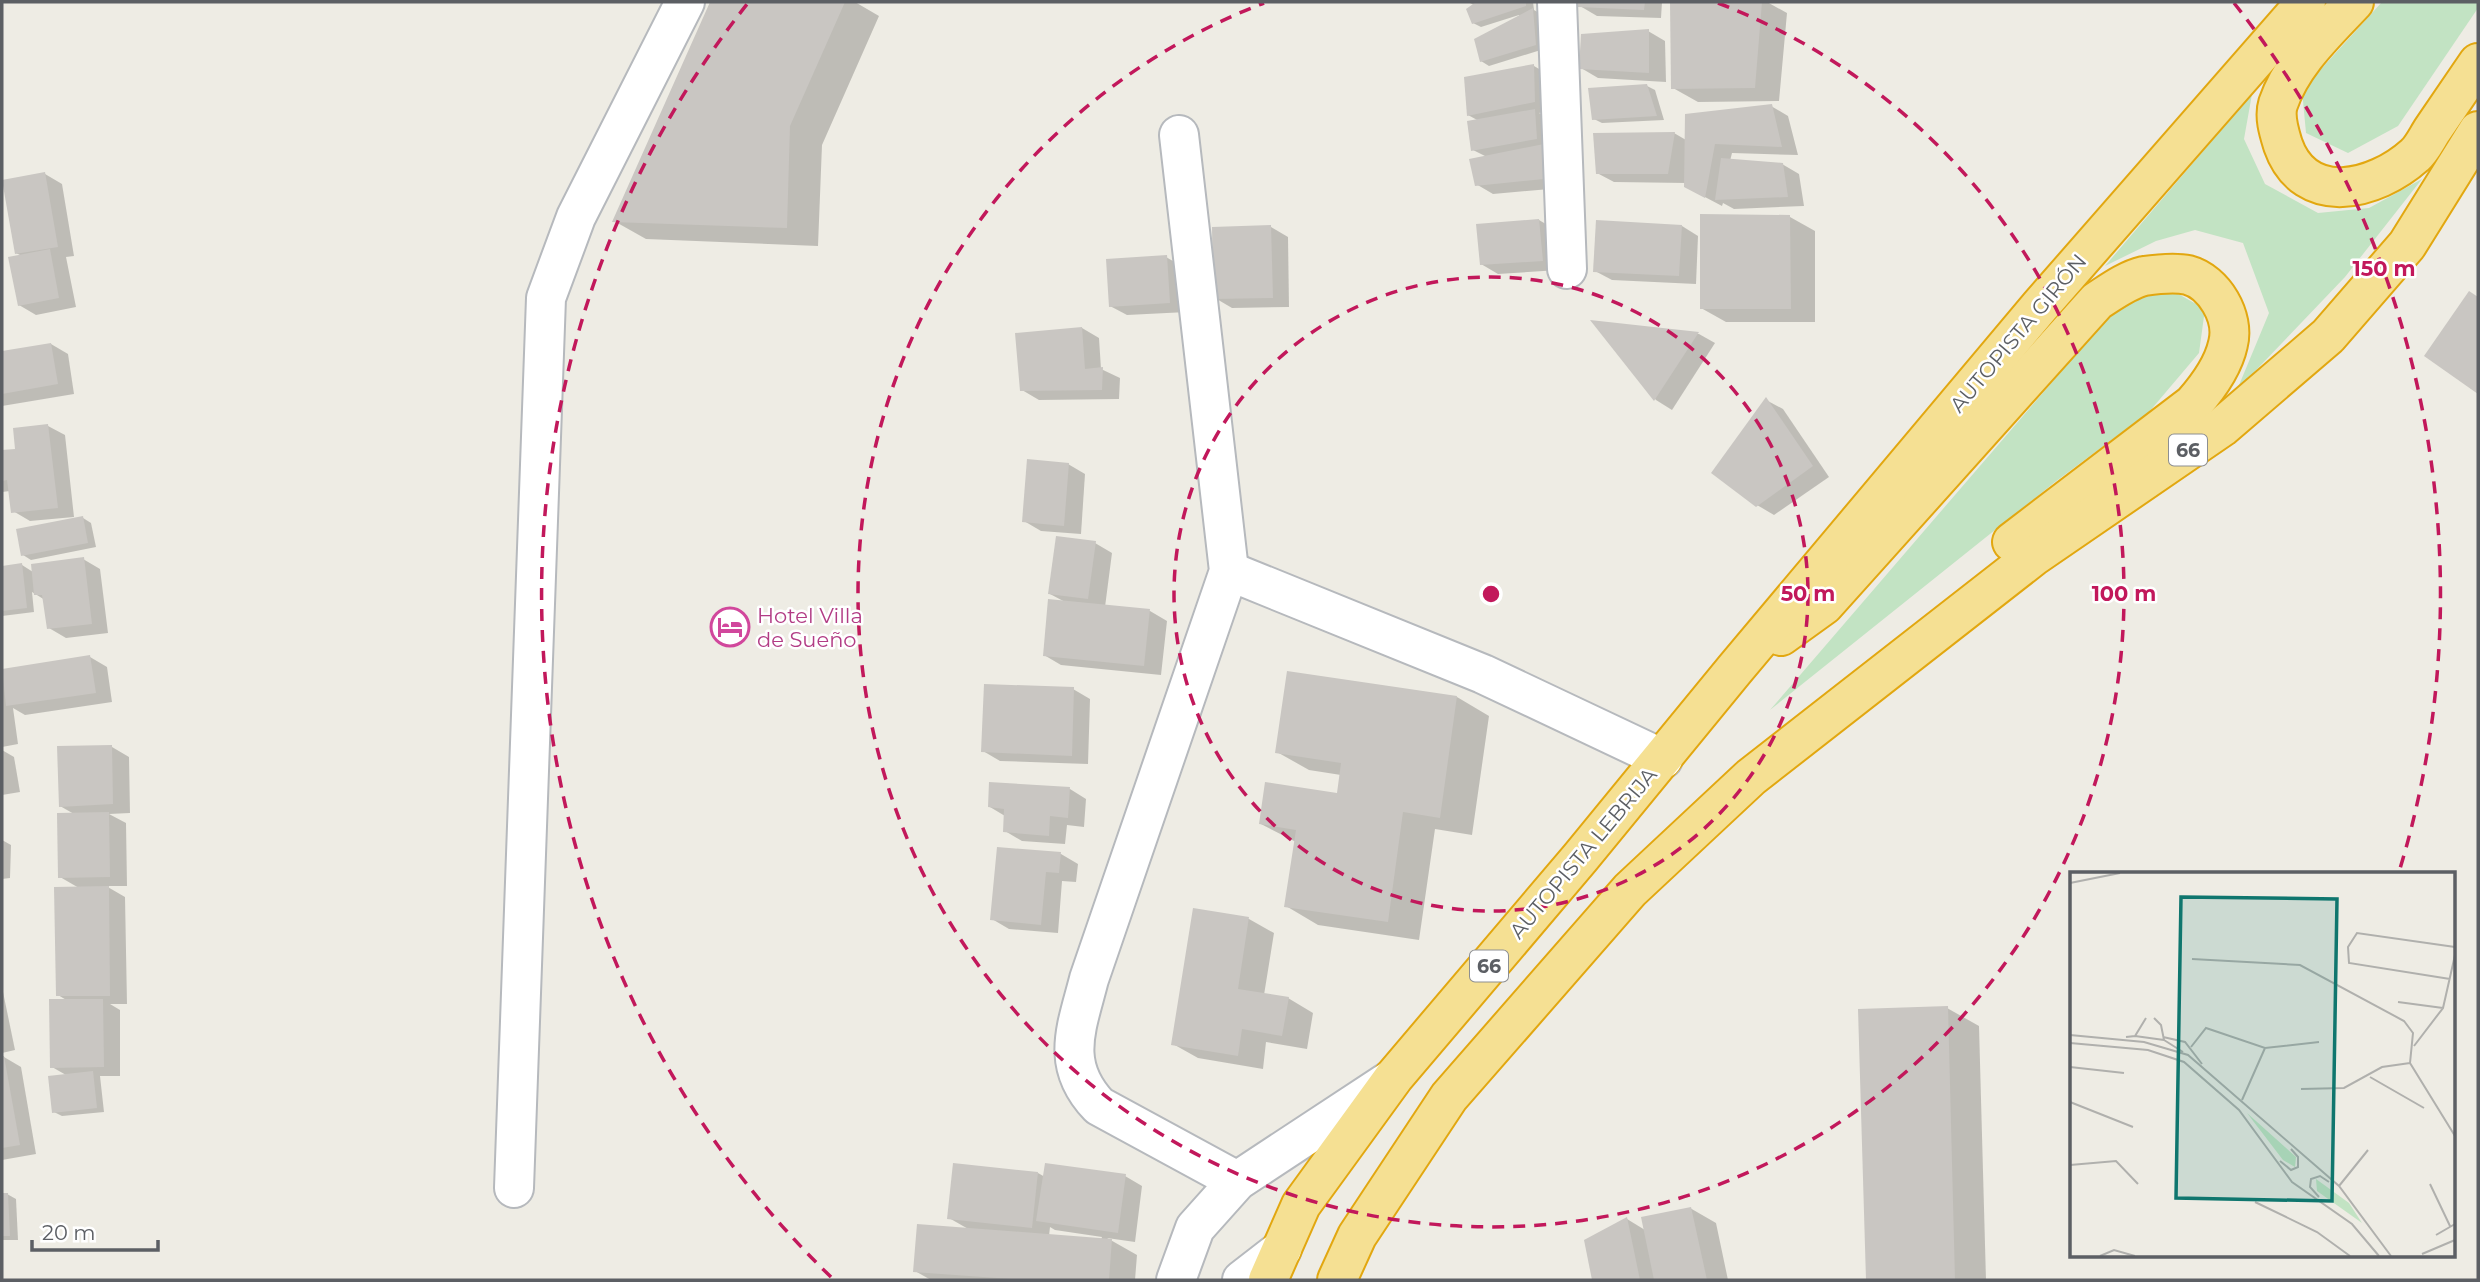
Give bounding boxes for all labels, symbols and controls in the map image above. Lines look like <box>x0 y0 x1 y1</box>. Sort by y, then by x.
street label: AUTOPISTA GIRÓN <box>1945 249 2091 417</box>
text: 150 m <box>2353 256 2415 281</box>
road number: 66 <box>2169 435 2207 466</box>
text: 50 m <box>1781 581 1835 606</box>
text: 100 m <box>2092 581 2156 606</box>
centre of rings <box>1479 582 1503 606</box>
place label: Hotel Villa de Sueño <box>757 603 863 652</box>
hotel icon: Hotel Villa de Sueño <box>709 606 751 648</box>
street label: AUTOPISTA LEBRIJA <box>1504 762 1662 944</box>
inset map <box>2070 872 2456 1258</box>
road number: 66 <box>1470 950 1508 982</box>
scale bar <box>32 1208 158 1252</box>
text: 20 m <box>42 1220 96 1245</box>

